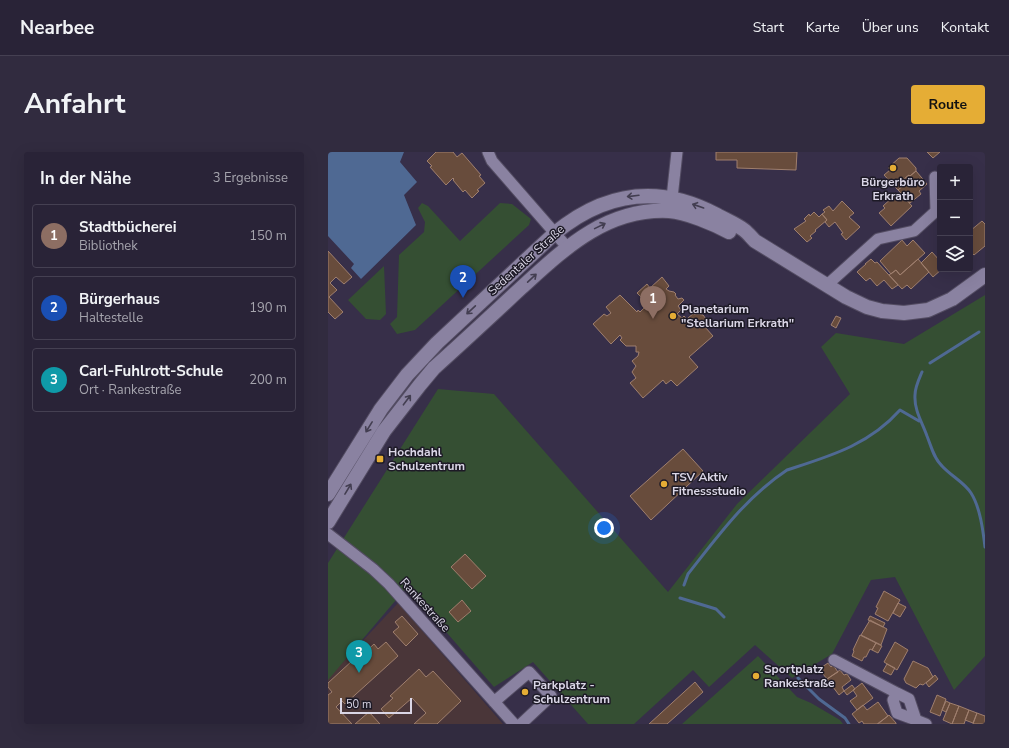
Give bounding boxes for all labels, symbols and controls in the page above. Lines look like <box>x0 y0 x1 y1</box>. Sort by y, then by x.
text: Nearbee <box>20 15 94 41</box>
text: Start <box>753 18 784 37</box>
text: Karte <box>806 18 840 37</box>
text: Über uns <box>862 18 919 37</box>
text: Kontakt <box>941 18 989 37</box>
text: Anfahrt <box>24 85 125 123</box>
button: Route <box>911 85 985 124</box>
marker: Bürgerbüro Erkrath <box>888 163 898 173</box>
map controls <box>937 164 973 272</box>
button: + <box>937 164 973 200</box>
text: In der Nähe <box>40 167 131 190</box>
text: 3 Ergebnisse <box>213 169 288 187</box>
place label: Bürgerbüro Erkrath <box>861 174 925 204</box>
one-way arrow <box>627 193 640 200</box>
button: − <box>937 200 973 236</box>
one-way arrow <box>693 202 705 210</box>
text: Stadtbücherei <box>79 217 177 237</box>
street label: Sedentaler Straße <box>484 221 568 299</box>
one-way arrow <box>593 222 605 229</box>
text: 1 <box>50 227 58 245</box>
text: 150 m <box>249 227 287 245</box>
button: layers <box>937 236 973 272</box>
text: Bibliothek <box>79 237 138 255</box>
pin: 2 <box>450 265 476 298</box>
one-way arrow <box>527 273 537 283</box>
pin: 1 <box>640 286 666 319</box>
text: Bürgerhaus <box>79 289 160 309</box>
text: 2 <box>50 299 58 317</box>
text: 190 m <box>249 299 287 317</box>
place label: Planetarium "Stellarium Erkrath" <box>681 301 794 331</box>
one-way arrow <box>466 306 477 315</box>
text: Haltestelle <box>79 309 143 327</box>
marker: Planetarium "Stellarium Erkrath" <box>668 311 678 321</box>
text: Carl-Fuhlrott-Schule <box>79 361 223 381</box>
text: 3 <box>50 371 58 389</box>
text: 200 m <box>249 371 287 389</box>
text: Ort · Rankestraße <box>79 381 182 399</box>
one-way arrow <box>403 395 412 406</box>
one-way arrow <box>365 422 374 433</box>
place label: Hochdahl Schulzentrum <box>388 444 465 474</box>
marker: Hochdahl Schulzentrum <box>375 454 385 464</box>
place label: TSV Aktiv Fitnessstudio <box>672 469 746 499</box>
marker: TSV Aktiv Fitnessstudio <box>659 479 669 489</box>
one-way arrow <box>344 484 352 495</box>
your location <box>594 518 614 538</box>
street label: Rankestraße <box>396 574 454 636</box>
pin: 3 <box>346 640 372 673</box>
place label: Sportplatz Rankestraße <box>764 661 835 691</box>
marker: Sportplatz Rankestraße <box>751 671 761 681</box>
place label: Parkplatz - Schulzentrum <box>533 677 610 707</box>
marker: Parkplatz - Schulzentrum <box>520 687 530 697</box>
scale bar <box>340 696 412 715</box>
text: 50 m <box>346 697 371 712</box>

